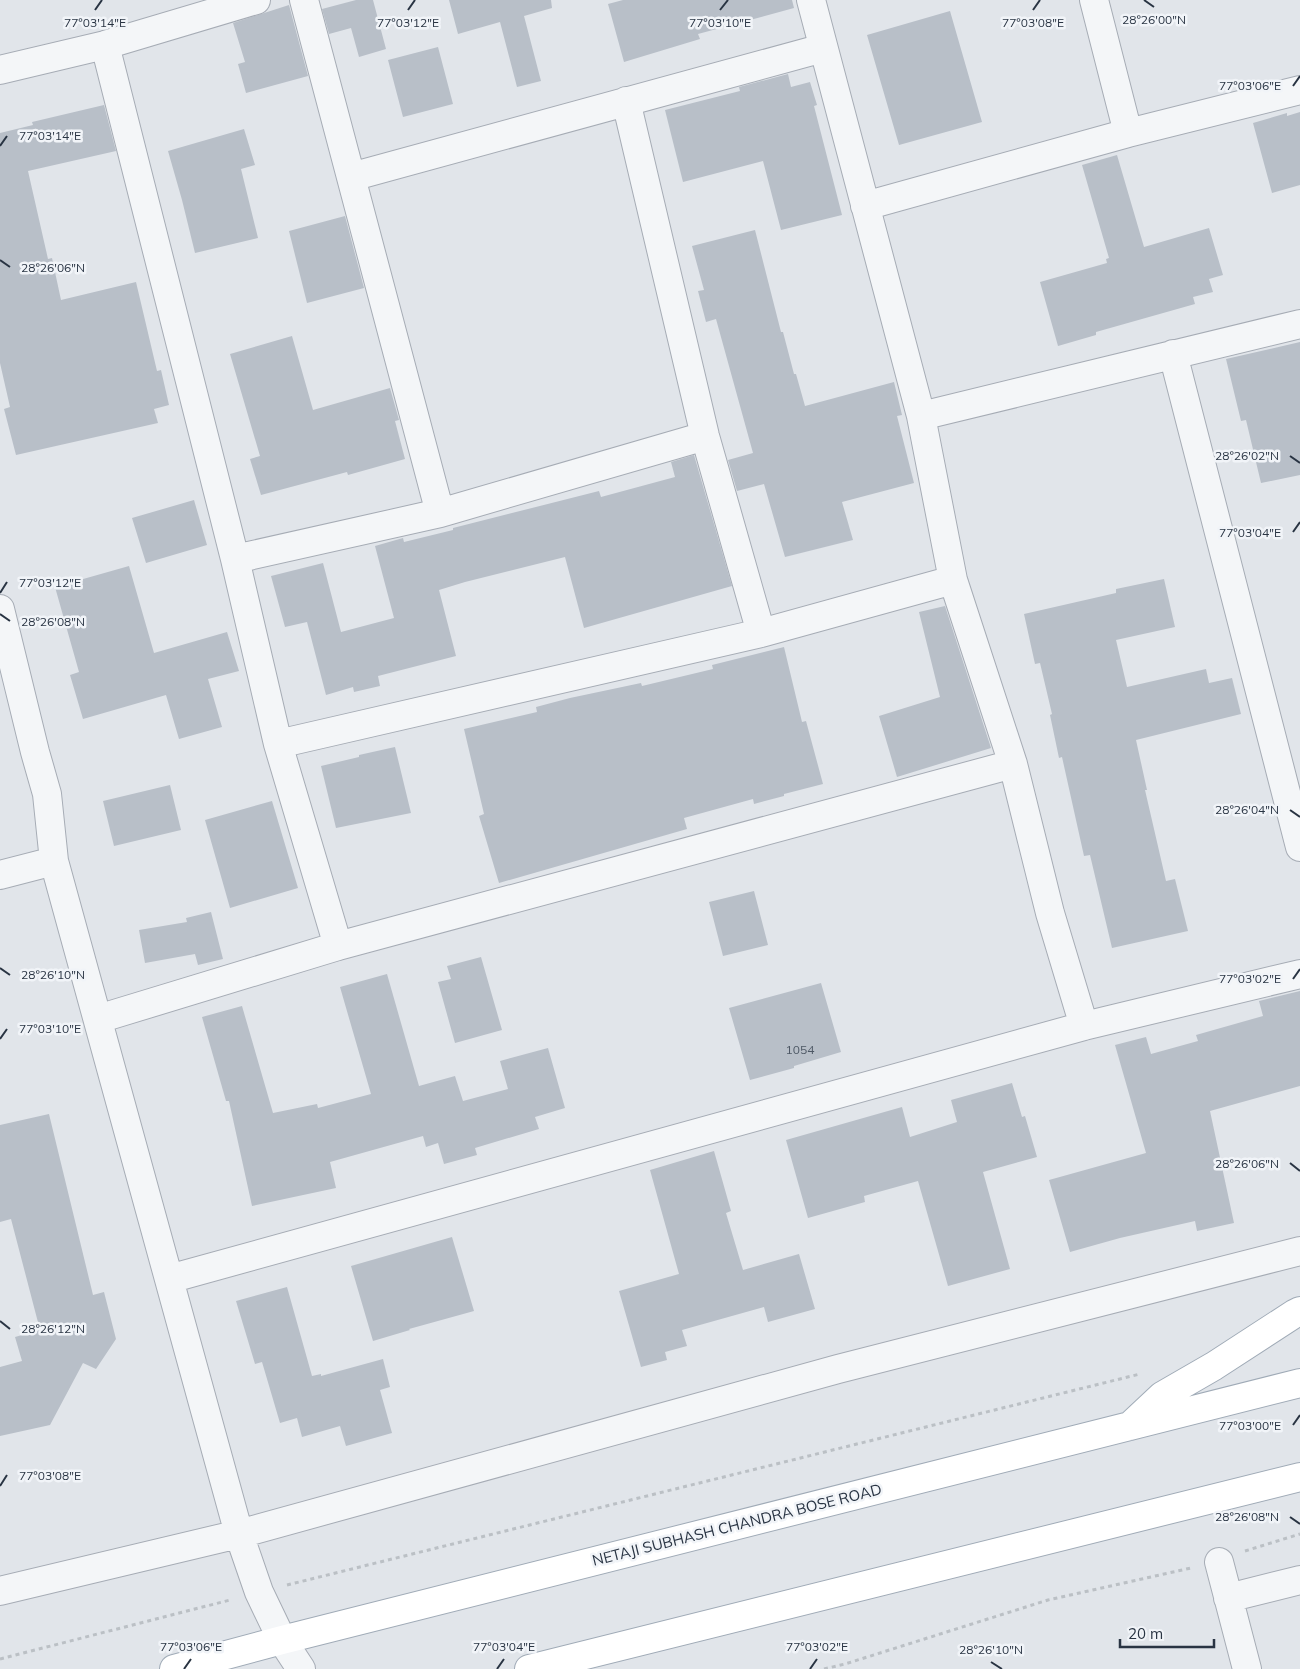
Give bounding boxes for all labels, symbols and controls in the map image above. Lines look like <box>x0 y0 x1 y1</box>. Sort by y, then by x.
text: 28°26'00"N <box>1122 12 1186 27</box>
text: 77°03'14"E <box>64 15 126 30</box>
text: 77°03'12"E <box>377 15 439 30</box>
text: 77°03'10"E <box>689 15 751 30</box>
text: 77°03'08"E <box>1002 15 1064 30</box>
text: 77°03'06"E <box>1219 78 1281 93</box>
text: 77°03'14"E <box>19 128 81 143</box>
text: 28°26'06"N <box>21 260 85 275</box>
text: 28°26'02"N <box>1215 448 1279 463</box>
text: 77°03'04"E <box>1219 525 1281 540</box>
text: 77°03'12"E <box>19 575 81 590</box>
text: 28°26'08"N <box>21 614 85 629</box>
text: 28°26'04"N <box>1215 802 1279 817</box>
text: 28°26'10"N <box>21 967 85 982</box>
text: 77°03'02"E <box>1219 971 1281 986</box>
text: 77°03'10"E <box>19 1021 81 1036</box>
house number: 1054 <box>786 1042 814 1057</box>
text: 28°26'06"N <box>1215 1156 1279 1171</box>
text: 28°26'12"N <box>21 1321 85 1336</box>
text: 77°03'00"E <box>1219 1418 1281 1433</box>
text: 77°03'08"E <box>19 1468 81 1483</box>
street label: NETAJI SUBHASH CHANDRA BOSE ROAD <box>590 1479 884 1570</box>
text: 28°26'08"N <box>1215 1509 1279 1524</box>
scale bar <box>1120 1616 1214 1648</box>
text: 20 m <box>1128 1624 1163 1643</box>
text: 77°03'06"E <box>160 1639 222 1654</box>
text: 77°03'04"E <box>473 1639 535 1654</box>
text: 77°03'02"E <box>786 1639 848 1654</box>
text: 28°26'10"N <box>959 1642 1023 1657</box>

